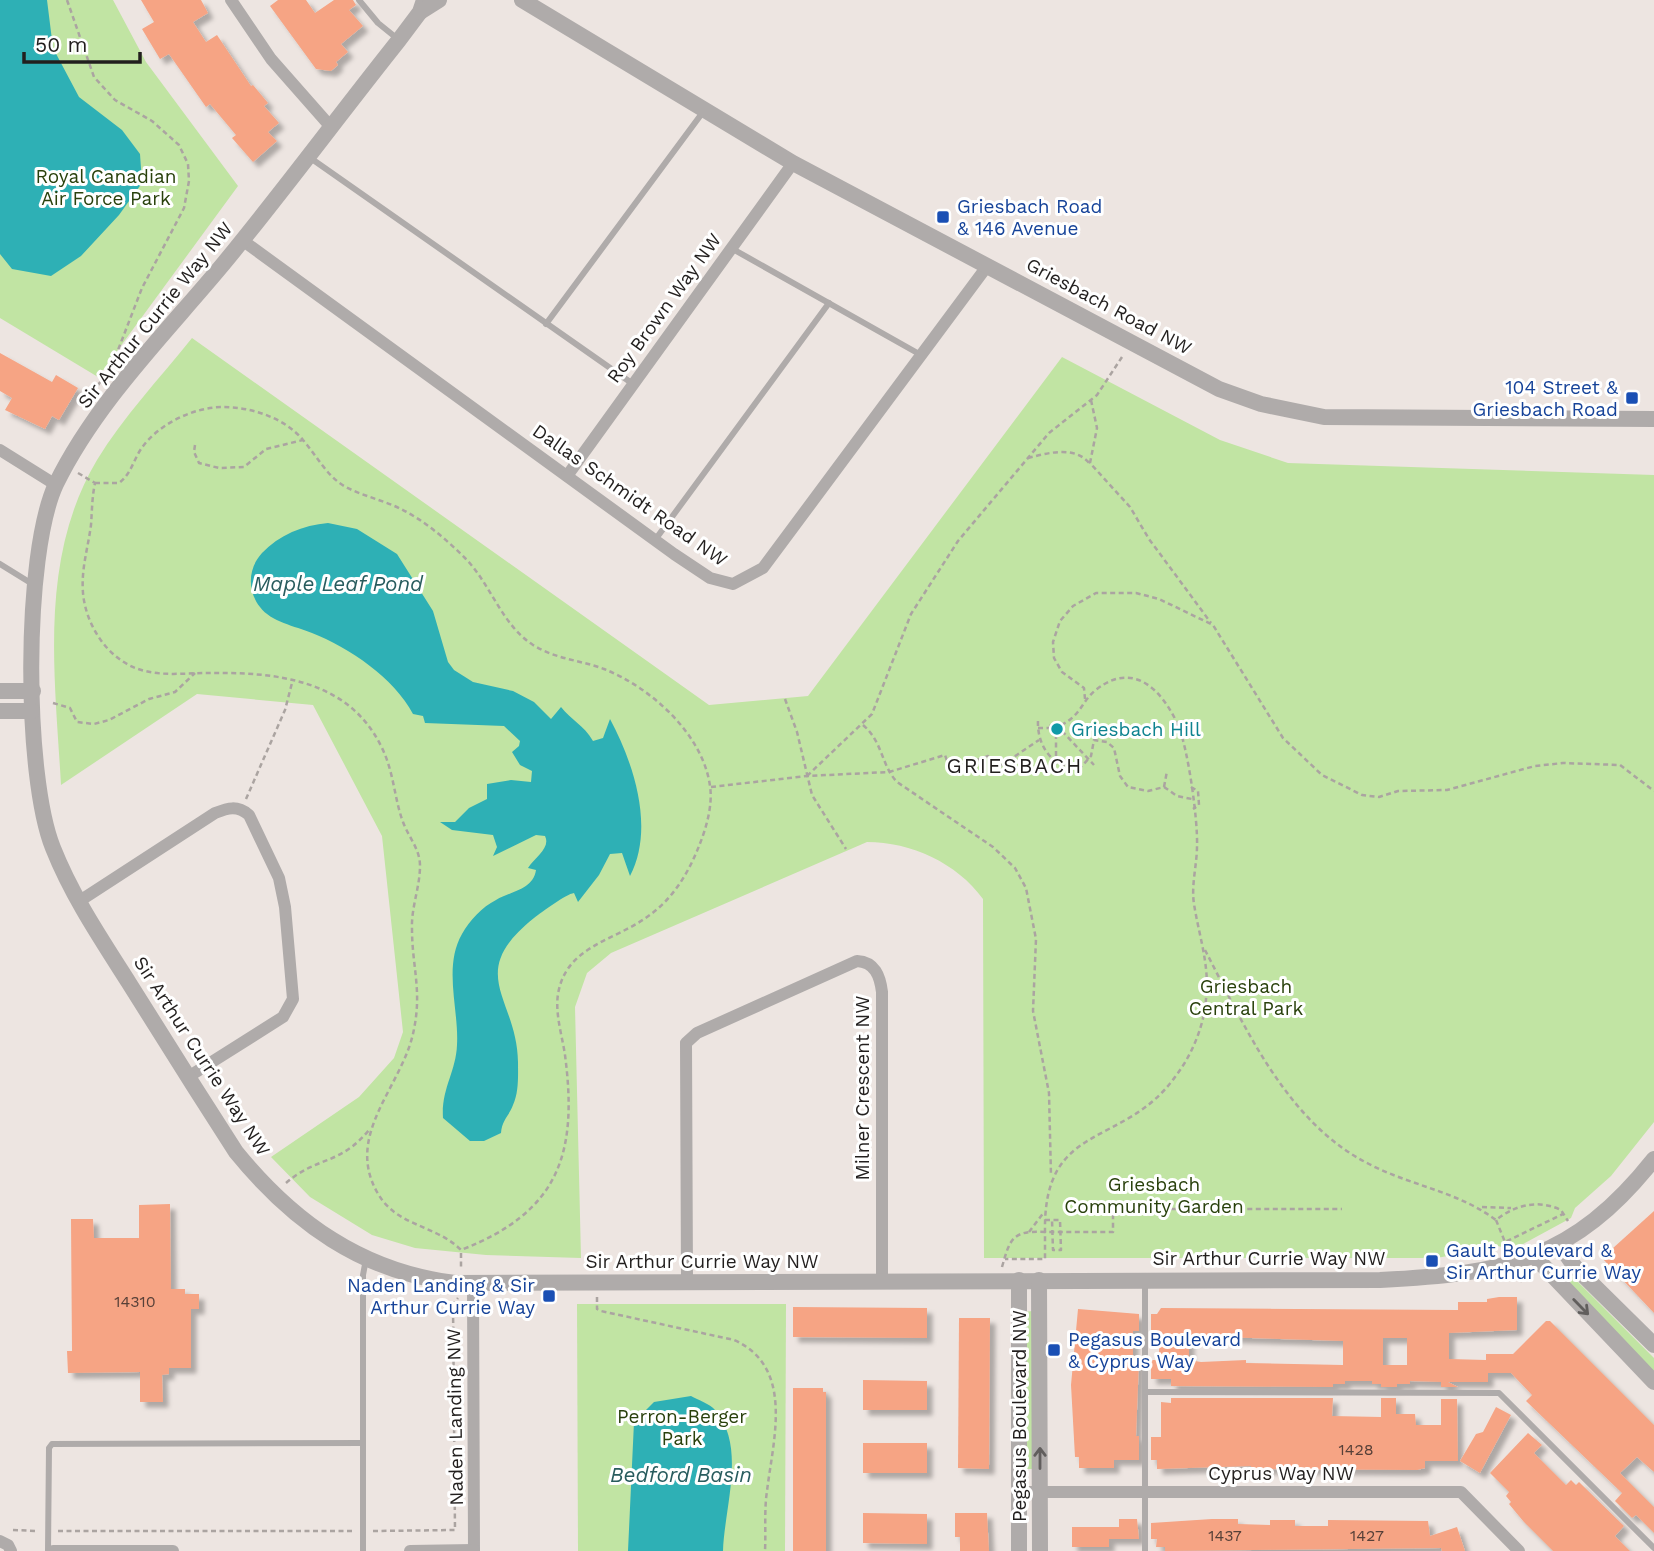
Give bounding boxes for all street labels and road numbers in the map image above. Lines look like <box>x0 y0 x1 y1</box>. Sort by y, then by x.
street label: Sir Arthur Currie Way NW <box>73 217 237 413</box>
street label: Roy Brown Way NW <box>602 229 726 387</box>
street label: Griesbach Road NW <box>1022 253 1196 359</box>
street label: Dallas Schmidt Road NW <box>528 419 732 571</box>
street label: Sir Arthur Currie Way NW <box>129 952 275 1160</box>
street label: Milner Crescent NW <box>851 996 874 1180</box>
street label: Sir Arthur Currie Way NW <box>1152 1247 1386 1270</box>
street label: Sir Arthur Currie Way NW <box>585 1250 819 1273</box>
street label: Pegasus Boulevard NW <box>1008 1310 1031 1522</box>
street label: Naden Landing NW <box>442 1328 468 1506</box>
street label: Cyprus Way NW <box>1208 1462 1354 1485</box>

